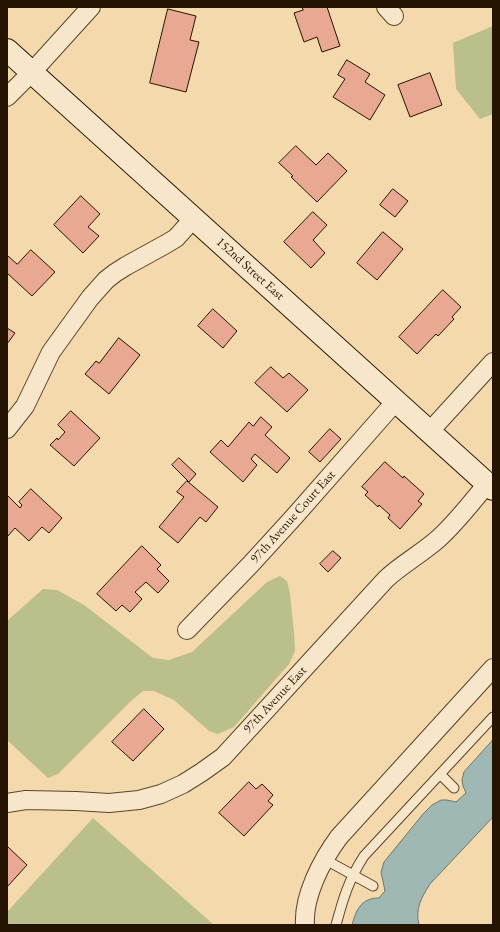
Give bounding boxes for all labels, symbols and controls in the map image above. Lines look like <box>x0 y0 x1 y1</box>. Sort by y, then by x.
street label: 152nd Street East <box>213 234 287 304</box>
street label: 97th Avenue Court East <box>247 467 339 567</box>
street label: 97th Avenue East <box>240 663 310 737</box>

